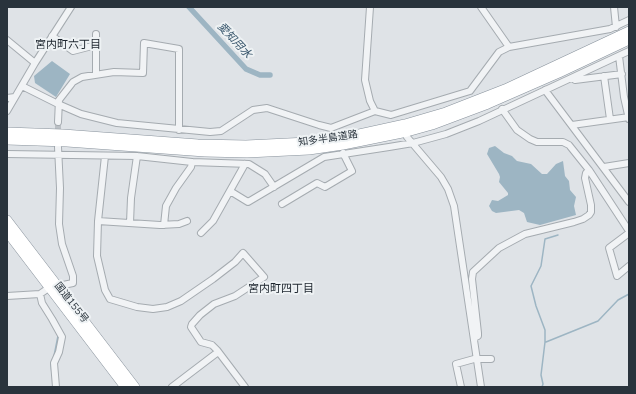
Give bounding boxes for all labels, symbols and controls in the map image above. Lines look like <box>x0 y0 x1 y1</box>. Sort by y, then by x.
water label: 愛知用水 <box>214 20 254 62</box>
district label: 宮内町六丁目 <box>35 38 101 52</box>
street label: 知多半島道路 <box>297 129 359 149</box>
street label: 国道155号 <box>51 280 91 326</box>
district label: 宮内町四丁目 <box>248 282 314 296</box>

